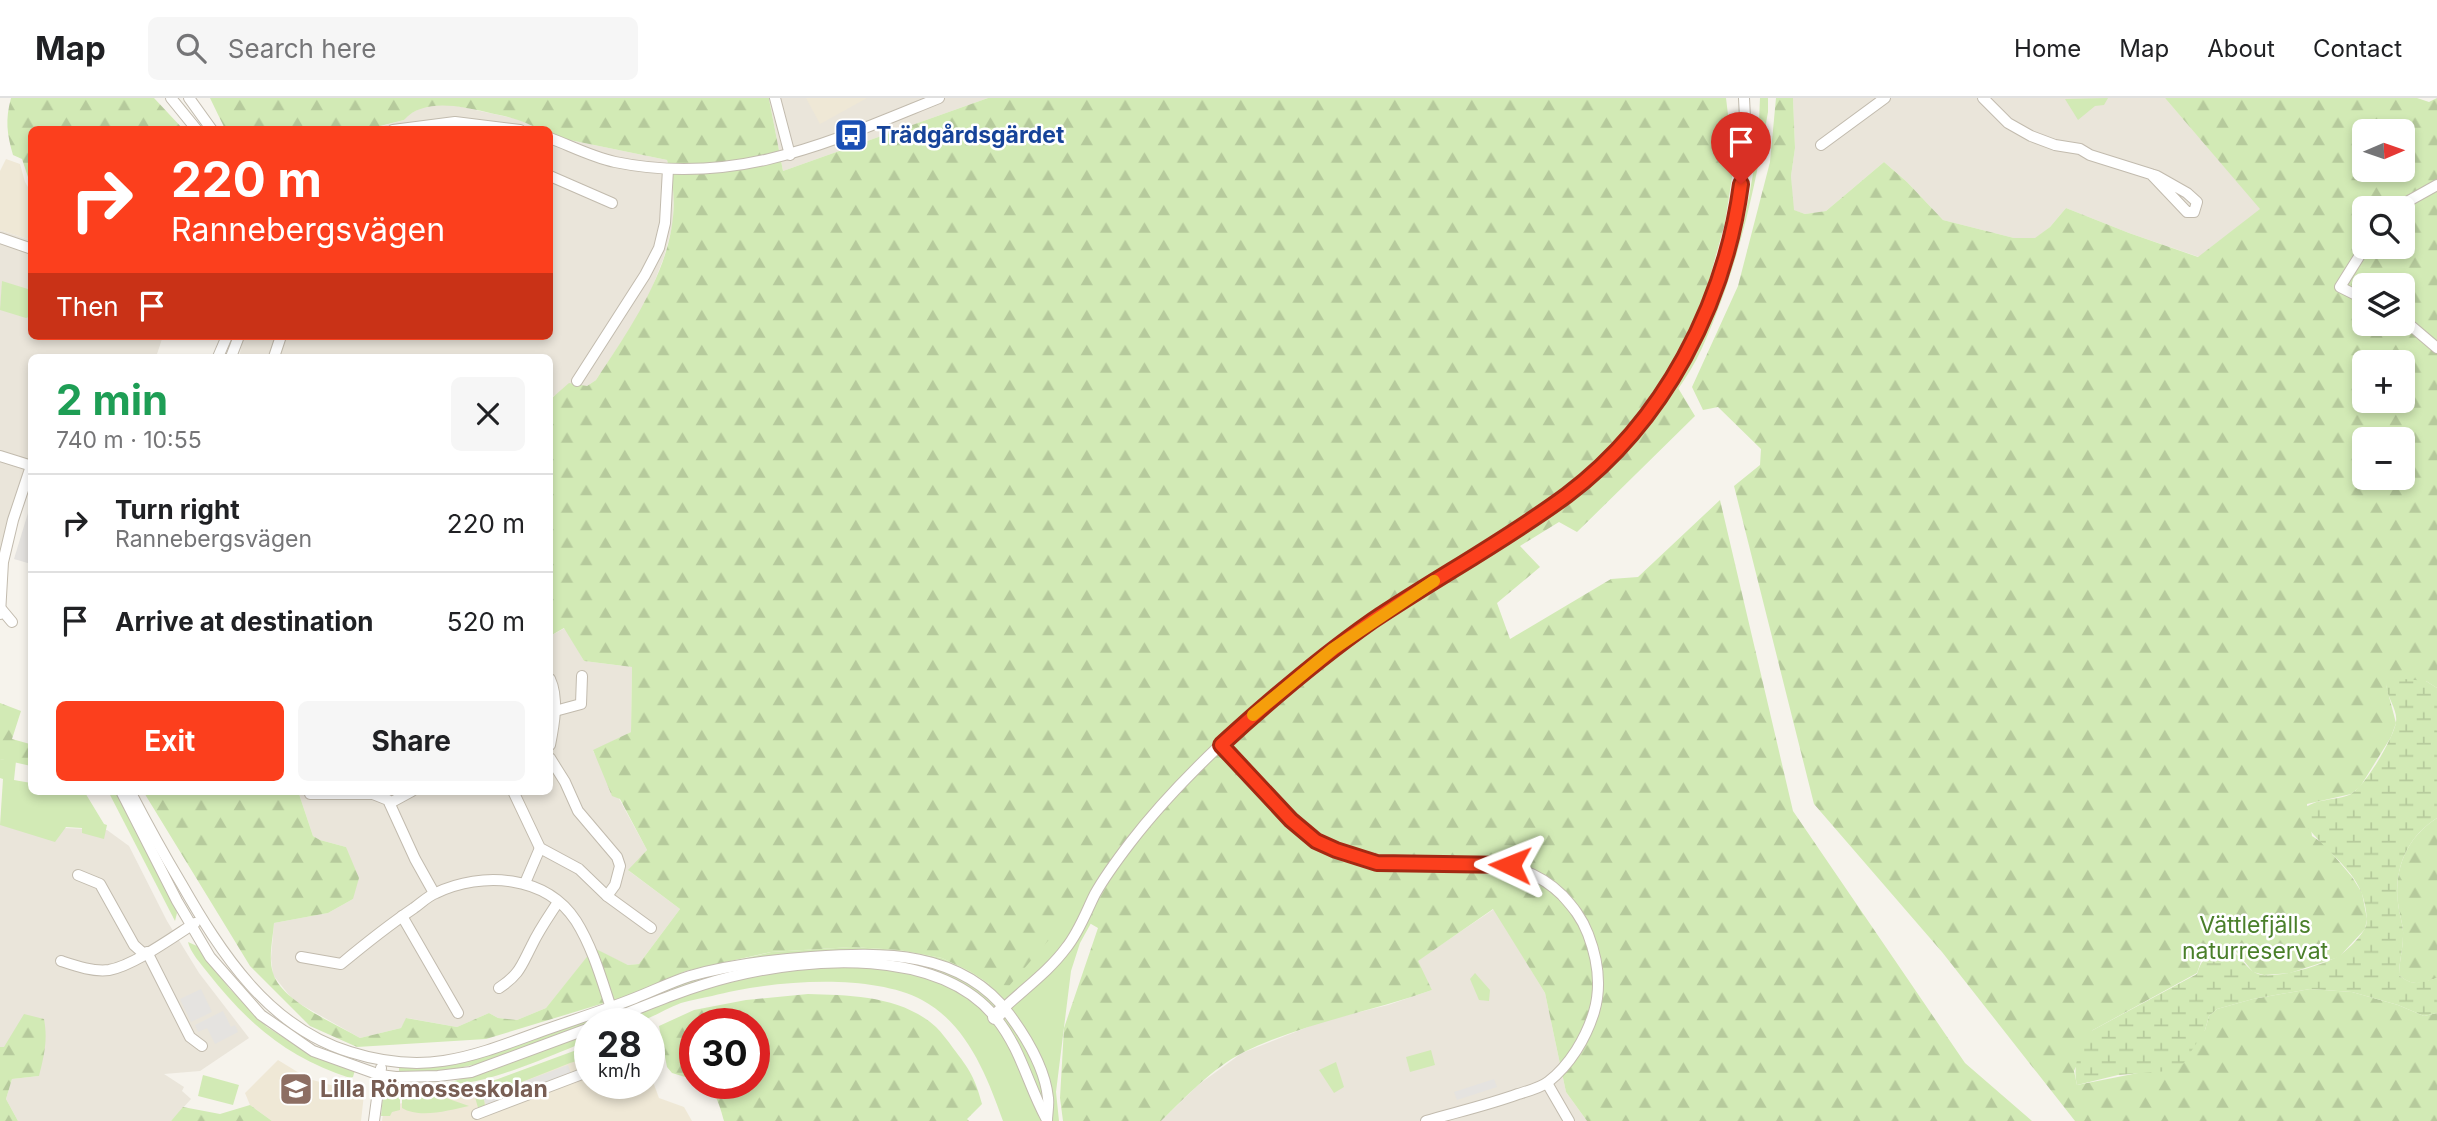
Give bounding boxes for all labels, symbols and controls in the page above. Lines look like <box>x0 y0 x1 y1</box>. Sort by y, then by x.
search box <box>148 17 638 80</box>
text: Map <box>35 28 106 68</box>
icon: search <box>172 29 210 67</box>
text: Search here <box>228 33 376 64</box>
text: Home <box>2014 34 2081 63</box>
text: Map <box>2119 34 2169 63</box>
text: About <box>2207 34 2275 63</box>
text: Contact <box>2313 34 2402 63</box>
pin <box>1711 112 1771 184</box>
bus stop icon: Trädgårdsgärdet <box>832 116 870 154</box>
north arrow <box>2352 119 2415 182</box>
map controls <box>2352 119 2415 490</box>
place label: Trädgårdsgärdet <box>876 121 1065 149</box>
icon: arrive <box>1722 123 1760 161</box>
text: 220 m <box>171 150 322 209</box>
icon: right <box>56 154 147 245</box>
button: search <box>2352 196 2415 259</box>
text: Rannebergsvägen <box>171 210 445 249</box>
button: layers <box>2352 273 2415 336</box>
icon: arrive <box>133 287 171 325</box>
text: Then <box>56 291 119 322</box>
button: + <box>2352 350 2415 413</box>
text: 2 min <box>56 374 168 425</box>
button: close <box>451 377 525 451</box>
text: 740 m · 10:55 <box>56 426 202 454</box>
button: − <box>2352 427 2415 490</box>
text: Turn right <box>115 494 240 525</box>
icon: right <box>56 504 94 542</box>
text: 220 m <box>447 508 525 539</box>
text: Rannebergsvägen <box>115 525 312 553</box>
icon: arrive <box>56 602 94 640</box>
text: Arrive at destination <box>115 606 374 637</box>
text: 520 m <box>447 606 525 637</box>
button: Exit <box>56 701 284 781</box>
button: Share <box>298 701 525 781</box>
position arrow <box>1473 828 1547 902</box>
park label: Vättlefjälls naturreservat <box>2182 911 2329 965</box>
speed limit sign: 30 <box>679 1008 770 1099</box>
text: 28 <box>597 1023 642 1065</box>
text: km/h <box>598 1060 641 1081</box>
school or university icon: Lilla Römosseskolan <box>277 1070 315 1108</box>
place label: Lilla Römosseskolan <box>320 1075 548 1103</box>

